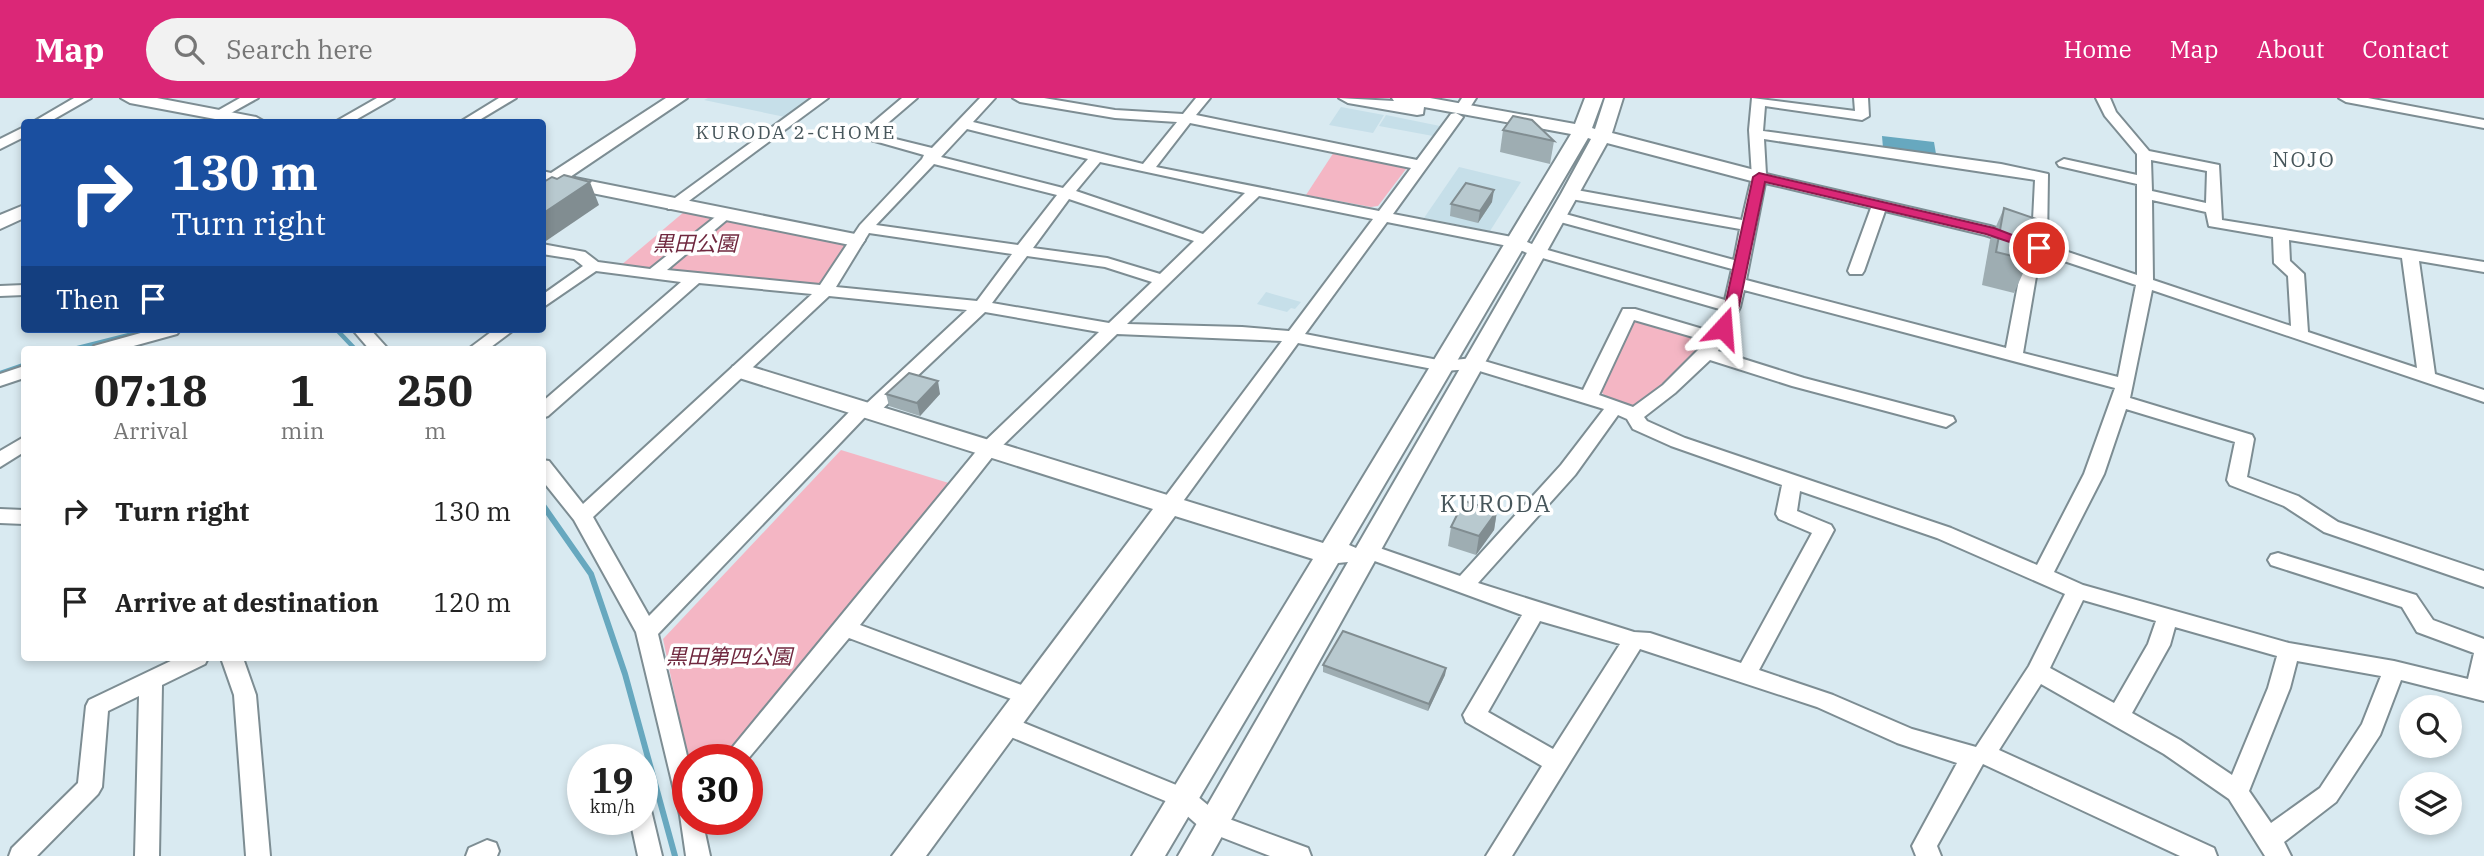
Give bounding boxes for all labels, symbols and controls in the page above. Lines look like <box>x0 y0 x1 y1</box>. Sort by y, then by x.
search box <box>146 18 636 81</box>
text: Map <box>35 28 104 71</box>
icon: search <box>170 30 208 68</box>
text: Search here <box>226 32 373 66</box>
text: Home <box>2064 33 2132 65</box>
text: Map <box>2170 33 2218 65</box>
text: About <box>2256 33 2324 65</box>
text: Contact <box>2362 33 2449 65</box>
district label: KURODA 2-CHOME <box>696 120 896 144</box>
text: 130 m <box>171 140 318 203</box>
district label: NOJO <box>2272 145 2336 173</box>
icon: right <box>56 147 147 238</box>
text: Turn right <box>171 202 326 244</box>
pin <box>2009 218 2069 278</box>
park label: 黒田公園 <box>653 229 740 257</box>
icon: arrive <box>2020 229 2058 267</box>
icon: arrive <box>134 280 172 318</box>
text: Then <box>56 282 120 316</box>
position arrow <box>1686 291 1760 365</box>
text: 07:18 <box>94 363 208 418</box>
text: 1 <box>290 363 315 418</box>
text: 250 <box>397 363 473 418</box>
text: Arrival <box>113 415 188 445</box>
text: min <box>281 415 324 445</box>
text: m <box>424 415 446 445</box>
district label: KURODA <box>1440 487 1552 519</box>
icon: right <box>56 492 94 530</box>
text: Turn right <box>115 494 249 528</box>
text: 130 m <box>433 494 511 528</box>
icon: arrive <box>56 583 94 621</box>
text: Arrive at destination <box>115 585 379 619</box>
text: 120 m <box>433 585 511 619</box>
park label: 黒田第四公園 <box>666 642 795 670</box>
map controls <box>2399 695 2462 835</box>
button: search <box>2399 695 2462 758</box>
speed limit sign: 30 <box>672 744 763 835</box>
text: 19 <box>591 757 634 803</box>
button: layers <box>2399 772 2462 835</box>
text: km/h <box>590 795 635 818</box>

